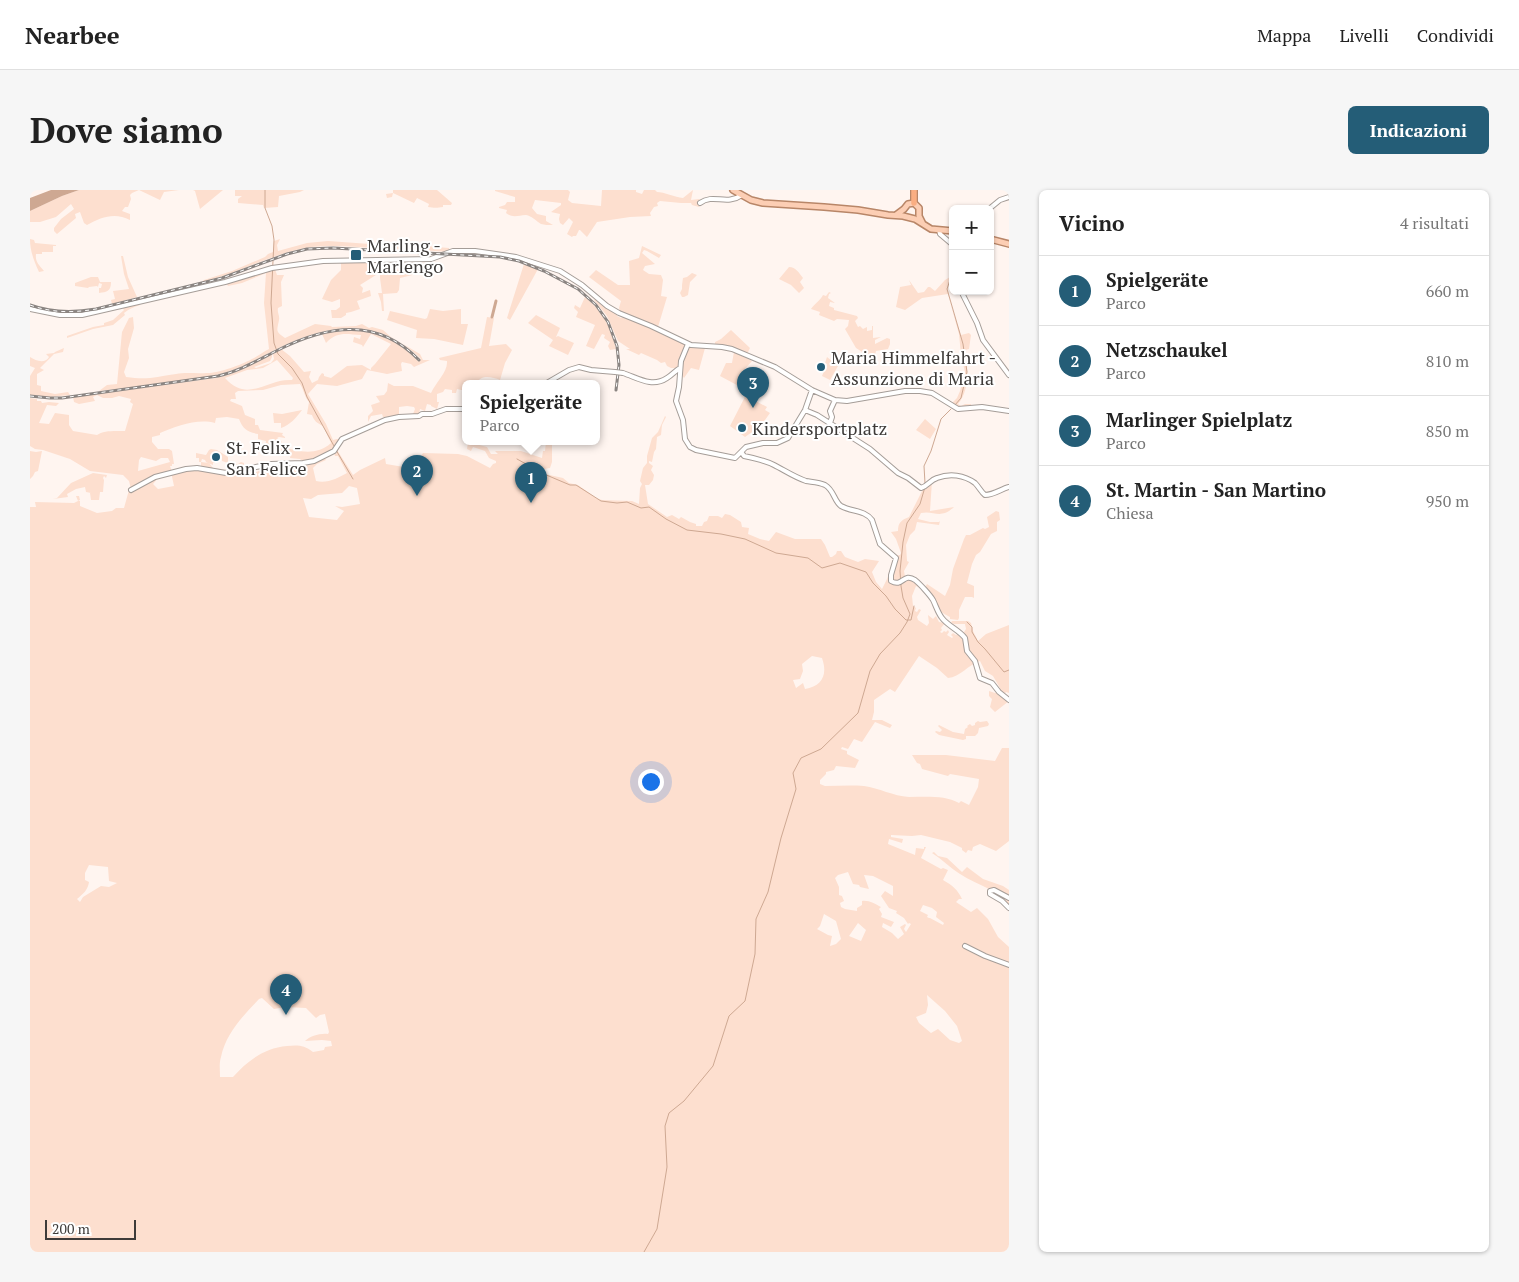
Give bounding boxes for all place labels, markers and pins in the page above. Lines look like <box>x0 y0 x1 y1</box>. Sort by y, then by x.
place label: Marling - Marlengo <box>367 233 443 278</box>
marker: Marling - Marlengo <box>349 248 363 262</box>
place label: Maria Himmelfahrt - Assunzione di Maria <box>831 345 996 390</box>
marker: Maria Himmelfahrt - Assunzione di Maria <box>815 361 827 373</box>
pin: 3 <box>737 367 769 408</box>
place label: Kindersportplatz <box>752 416 887 440</box>
marker: Kindersportplatz <box>736 422 748 434</box>
place label: St. Felix - San Felice <box>226 435 307 480</box>
marker: St. Felix - San Felice <box>210 451 222 463</box>
pin: 2 <box>401 455 433 496</box>
pin: 1 <box>515 462 547 503</box>
pin: 4 <box>270 974 302 1015</box>

